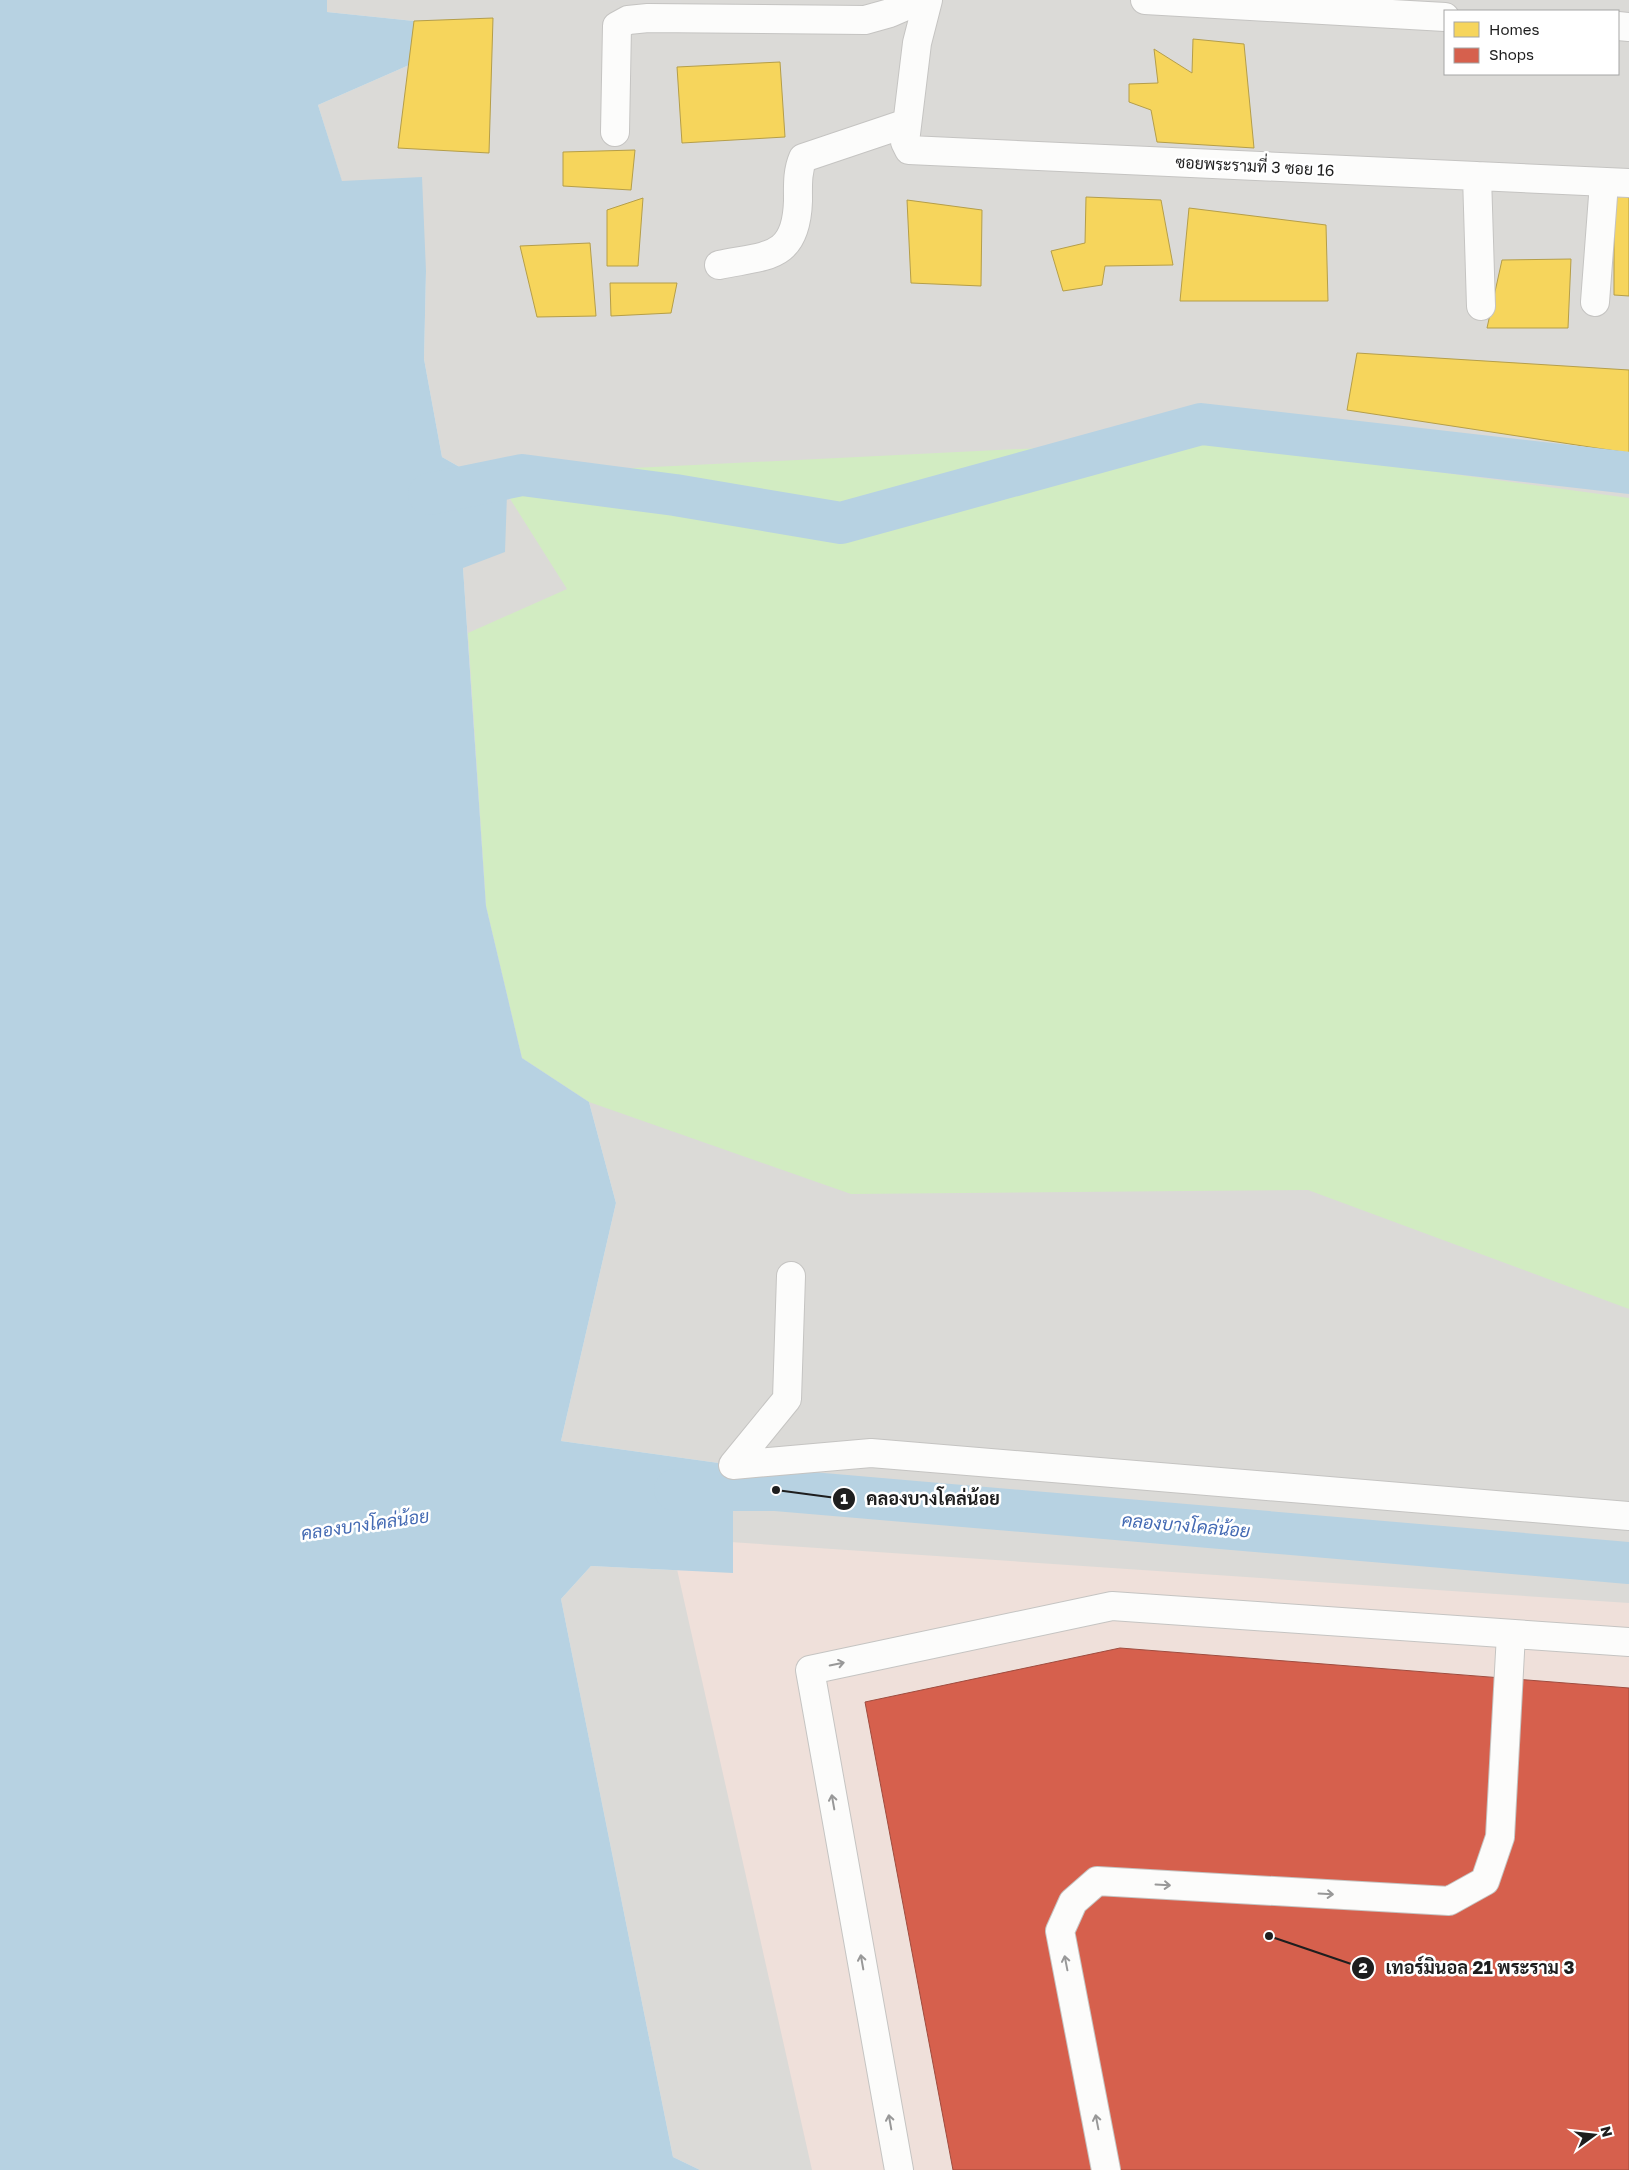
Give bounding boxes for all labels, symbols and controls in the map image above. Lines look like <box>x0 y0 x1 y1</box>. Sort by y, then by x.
legend <box>1444 10 1619 75</box>
text: Homes <box>1489 20 1539 38</box>
text: Shops <box>1489 45 1534 63</box>
street label: ซอยพระรามที่ 3 ซอย 16 <box>1175 148 1335 180</box>
callout: คลองบางโคล่น้อย <box>832 1483 1010 1516</box>
text: คลองบางโคล่น้อย <box>866 1486 1000 1509</box>
text: 1 <box>840 1489 848 1507</box>
water label: คลองบางโคล่น้อย <box>299 1503 430 1544</box>
water label: คลองบางโคล่น้อย <box>1121 1507 1251 1542</box>
one-way arrow <box>828 1659 844 1668</box>
one-way arrow <box>828 1794 838 1810</box>
one-way arrow <box>1155 1880 1171 1889</box>
one-way arrow <box>1317 1890 1333 1899</box>
callout: เทอร์มินอล 21 พระราม 3 <box>1350 1952 1584 1985</box>
one-way arrow <box>856 1954 866 1970</box>
one-way arrow <box>1060 1955 1070 1971</box>
text: เทอร์มินอล 21 พระราม 3 <box>1386 1955 1574 1978</box>
text: 2 <box>1358 1958 1368 1976</box>
north arrow <box>1569 2110 1619 2160</box>
one-way arrow <box>885 2114 895 2130</box>
one-way arrow <box>1092 2115 1101 2131</box>
text: N <box>1597 2124 1617 2139</box>

